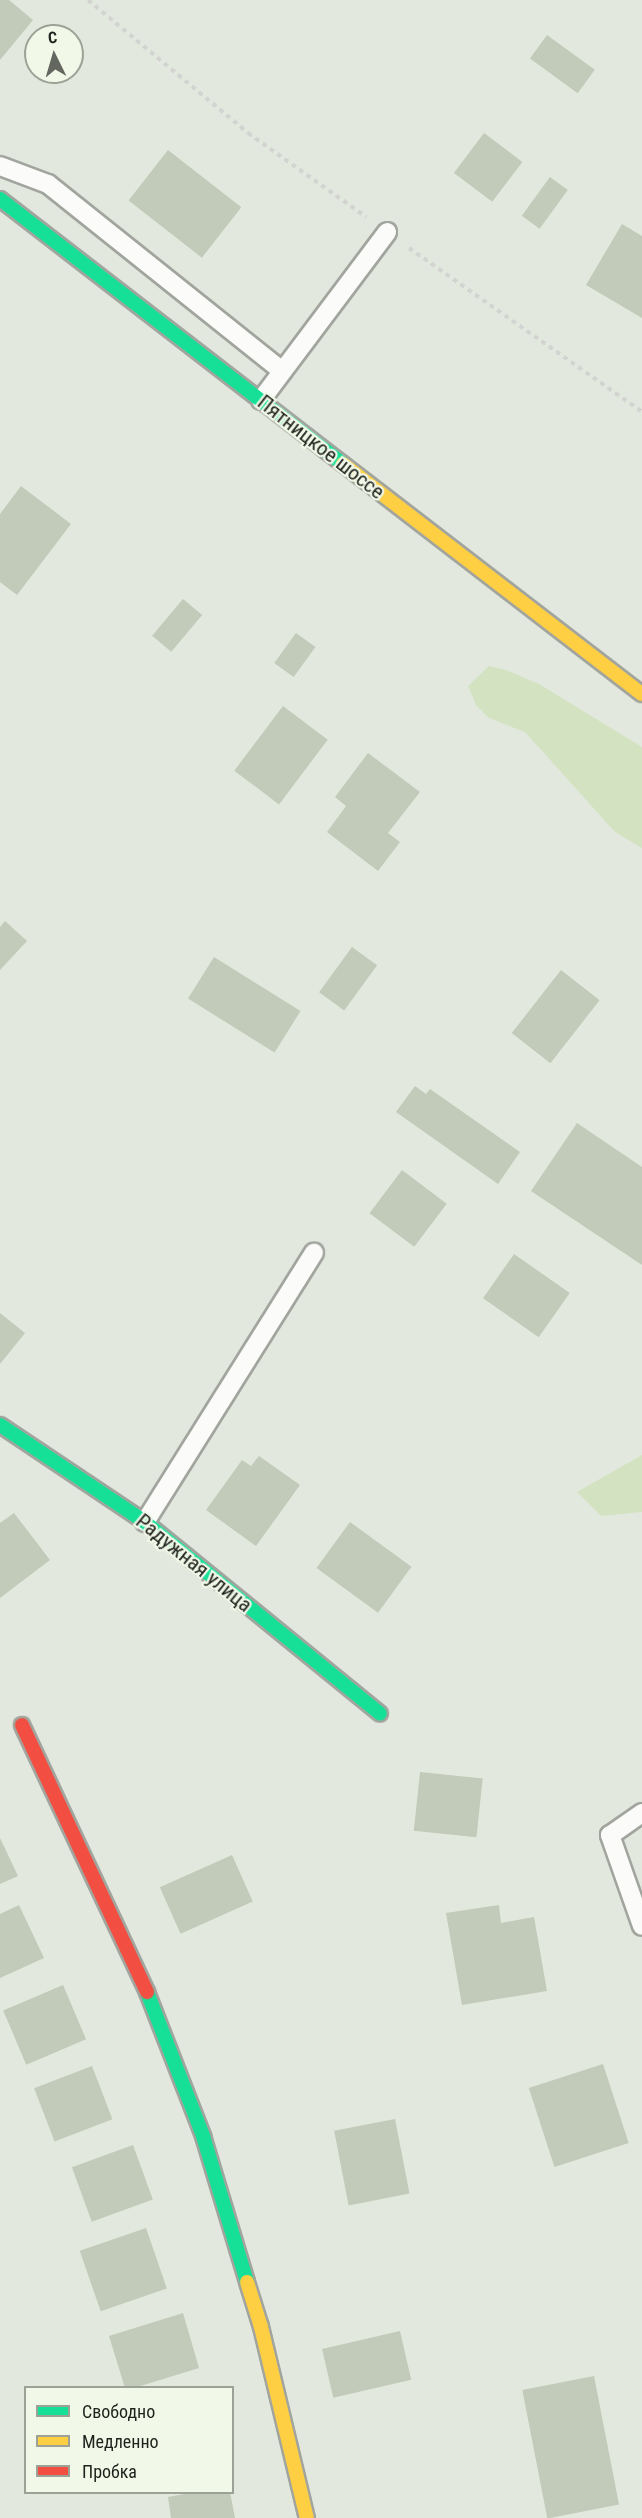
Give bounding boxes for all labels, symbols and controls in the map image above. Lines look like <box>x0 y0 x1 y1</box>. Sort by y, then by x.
north arrow <box>24 24 84 84</box>
text: С <box>47 28 58 47</box>
street label: Пятницкое шоссе <box>253 390 389 504</box>
street label: Радужная улица <box>131 1509 257 1617</box>
legend <box>24 2386 234 2494</box>
text: Свободно <box>82 2401 155 2422</box>
text: Медленно <box>82 2431 159 2452</box>
text: Пробка <box>82 2461 137 2482</box>

